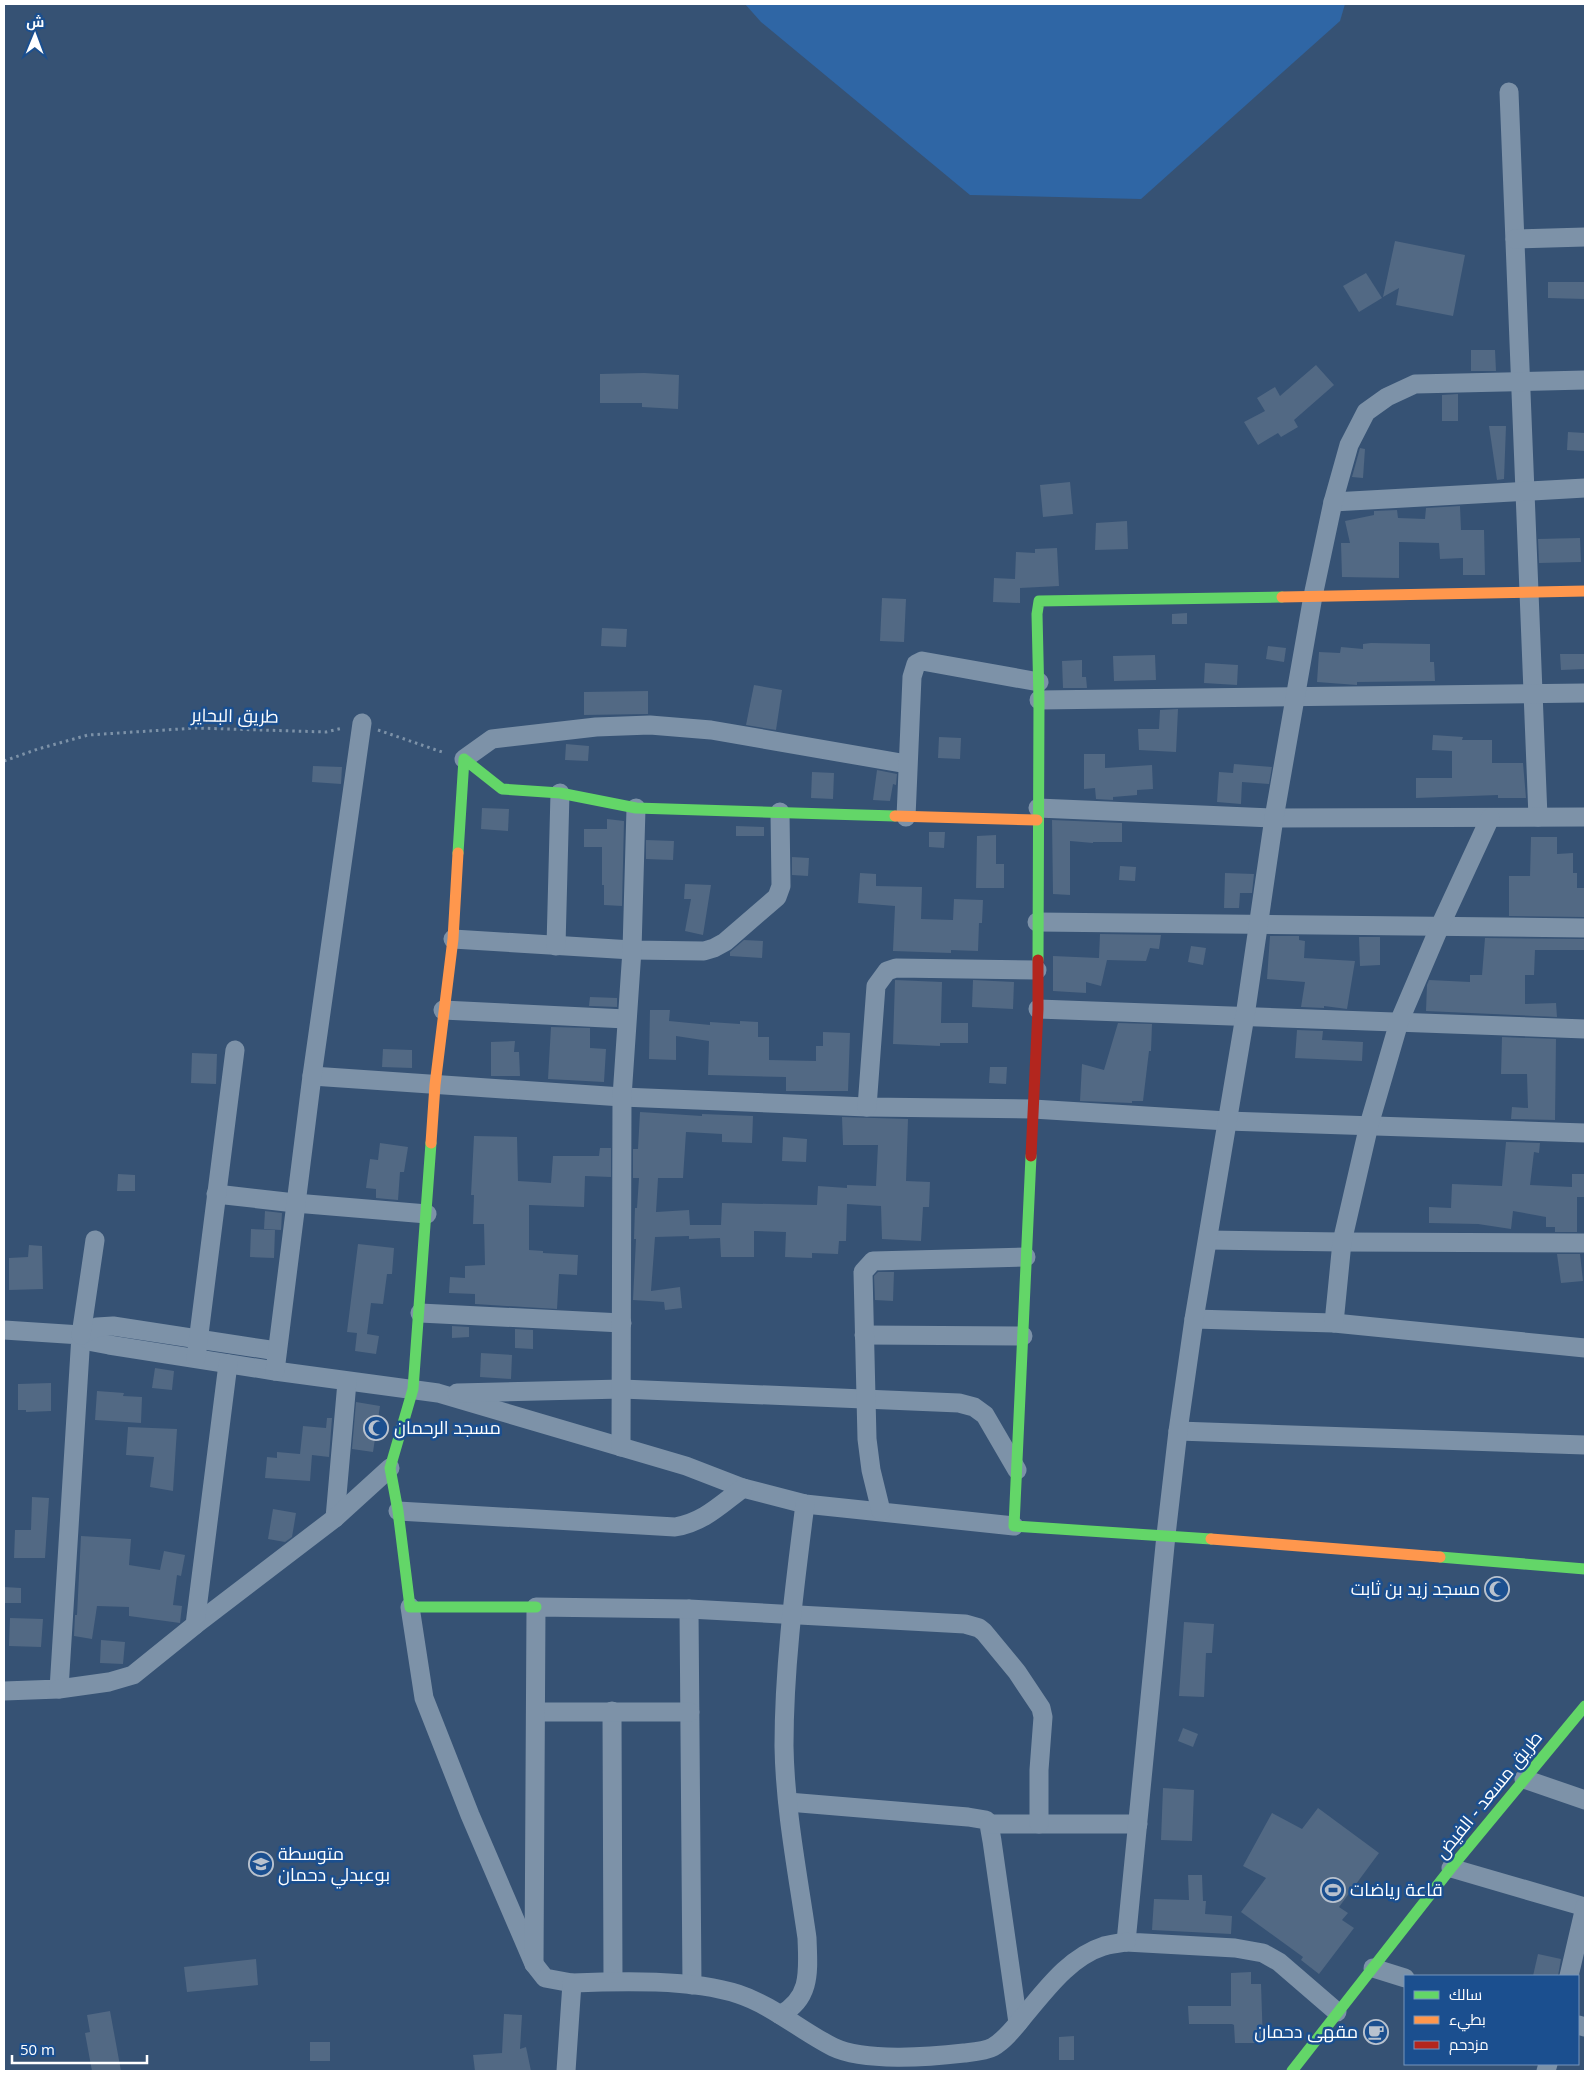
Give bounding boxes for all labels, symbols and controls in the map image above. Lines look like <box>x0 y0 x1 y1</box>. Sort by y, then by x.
north arrow <box>10 10 60 60</box>
text: ش <box>26 12 44 31</box>
street label: طريق البحاير <box>190 702 279 729</box>
mosque icon: مسجد الرحمان <box>363 1415 389 1441</box>
place label: مسجد الرحمان <box>394 1415 501 1439</box>
place label: مسجد زيد بن ثابت <box>1351 1576 1480 1600</box>
mosque icon: مسجد زيد بن ثابت <box>1484 1576 1510 1602</box>
street label: طريق مسعد - الفيض <box>1429 1726 1548 1864</box>
place label: متوسطة بوعبدلي دحمان <box>278 1841 390 1889</box>
school or university icon: متوسطة بوعبدلي دحمان <box>248 1851 274 1877</box>
sports icon: قاعة رياضات <box>1320 1877 1346 1903</box>
place label: قاعة رياضات <box>1350 1877 1443 1901</box>
legend <box>1404 1975 1579 2065</box>
text: سالك <box>1449 1984 1482 2004</box>
text: بطيء <box>1449 2009 1486 2032</box>
place label: مقهى دحمان <box>1254 2019 1358 2043</box>
cafe icon: مقهى دحمان <box>1363 2019 1389 2045</box>
scale bar <box>12 2032 148 2064</box>
text: مزدحم <box>1449 2034 1489 2055</box>
text: 50 m <box>20 2039 55 2059</box>

